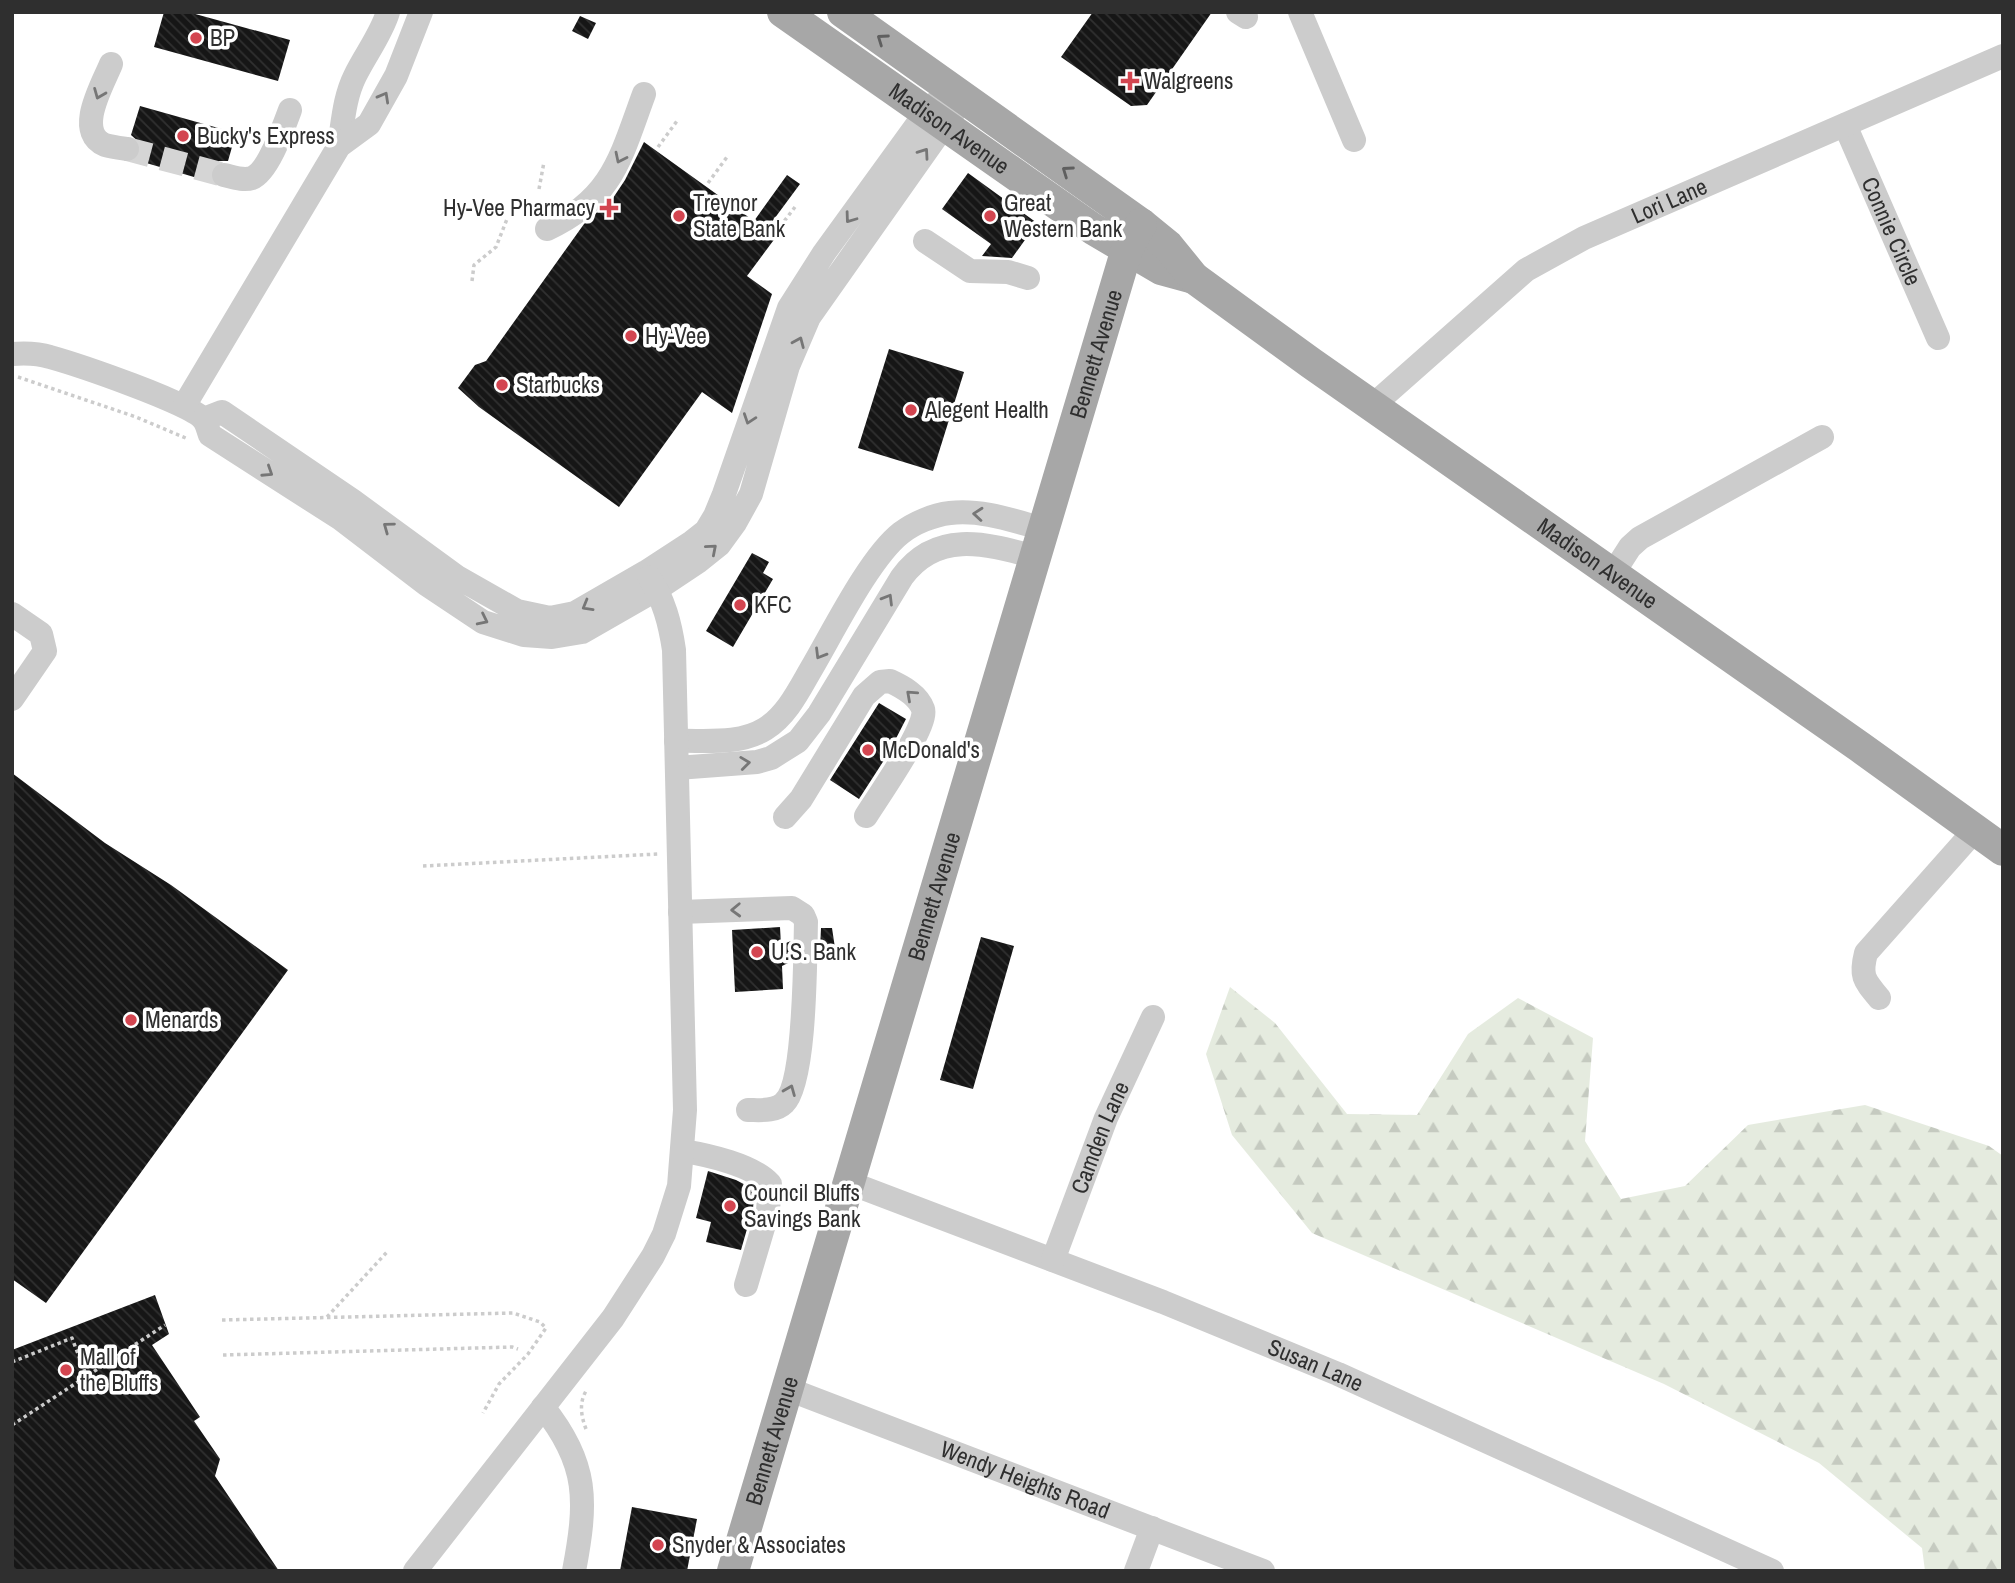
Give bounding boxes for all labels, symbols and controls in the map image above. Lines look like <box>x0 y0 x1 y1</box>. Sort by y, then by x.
place label: BP <box>210 22 235 53</box>
marker: BP <box>188 30 204 46</box>
one-way arrow <box>877 35 890 47</box>
place label: Walgreens <box>1144 65 1233 96</box>
marker: Walgreens <box>1122 73 1138 89</box>
street label: Madison Avenue <box>883 75 1016 181</box>
one-way arrow <box>93 87 107 99</box>
one-way arrow <box>376 92 389 105</box>
place label: Bucky's Express <box>197 120 335 151</box>
marker: Bucky's Express <box>175 128 191 144</box>
one-way arrow <box>916 148 928 161</box>
one-way arrow <box>615 151 629 163</box>
one-way arrow <box>1062 167 1075 179</box>
street label: Lori Lane <box>1626 170 1712 231</box>
street label: Connie Circle <box>1855 172 1929 290</box>
place label: Treynor State Bank <box>693 187 786 244</box>
place label: Great Western Bank <box>1004 187 1123 244</box>
place label: Hy-Vee Pharmacy <box>443 192 596 223</box>
marker: Hy-Vee Pharmacy <box>601 200 617 216</box>
marker: Treynor State Bank <box>671 208 687 224</box>
marker: Great Western Bank <box>982 208 998 224</box>
one-way arrow <box>846 210 858 223</box>
street label: Bennett Avenue <box>1061 286 1129 422</box>
place label: Hy-Vee <box>645 320 707 351</box>
marker: Hy-Vee <box>623 328 639 344</box>
one-way arrow <box>790 337 804 349</box>
place label: Starbucks <box>516 369 600 400</box>
marker: Starbucks <box>494 377 510 393</box>
place label: Alegent Health <box>924 394 1049 425</box>
marker: Alegent Health <box>903 402 919 418</box>
one-way arrow <box>743 413 757 425</box>
one-way arrow <box>260 463 273 476</box>
one-way arrow <box>972 507 983 522</box>
street label: Madison Avenue <box>1531 510 1664 616</box>
one-way arrow <box>383 522 396 535</box>
one-way arrow <box>704 545 717 558</box>
place label: KFC <box>754 589 792 620</box>
one-way arrow <box>879 593 892 606</box>
one-way arrow <box>581 597 594 610</box>
marker: KFC <box>732 597 748 613</box>
one-way arrow <box>476 612 488 626</box>
one-way arrow <box>815 647 828 660</box>
one-way arrow <box>906 691 919 703</box>
place label: McDonald's <box>882 734 980 765</box>
marker: McDonald's <box>860 742 876 758</box>
one-way arrow <box>739 756 751 771</box>
street label: Bennett Avenue <box>900 828 967 964</box>
one-way arrow <box>730 902 741 917</box>
place label: U.S. Bank <box>771 936 856 967</box>
marker: U.S. Bank <box>749 944 765 960</box>
place label: Menards <box>145 1004 218 1035</box>
marker: Menards <box>123 1012 139 1028</box>
street label: Camden Lane <box>1063 1076 1136 1198</box>
one-way arrow <box>782 1085 796 1097</box>
place label: Council Bluffs Savings Bank <box>744 1177 861 1234</box>
marker: Council Bluffs Savings Bank <box>722 1198 738 1214</box>
street label: Susan Lane <box>1263 1331 1369 1399</box>
place label: Mall of the Bluffs <box>80 1341 158 1398</box>
marker: Mall of the Bluffs <box>58 1362 74 1378</box>
street label: Bennett Avenue <box>738 1372 805 1509</box>
street label: Wendy Heights Road <box>936 1433 1115 1526</box>
place label: Snyder & Associates <box>672 1529 846 1560</box>
marker: Snyder & Associates <box>650 1537 666 1553</box>

